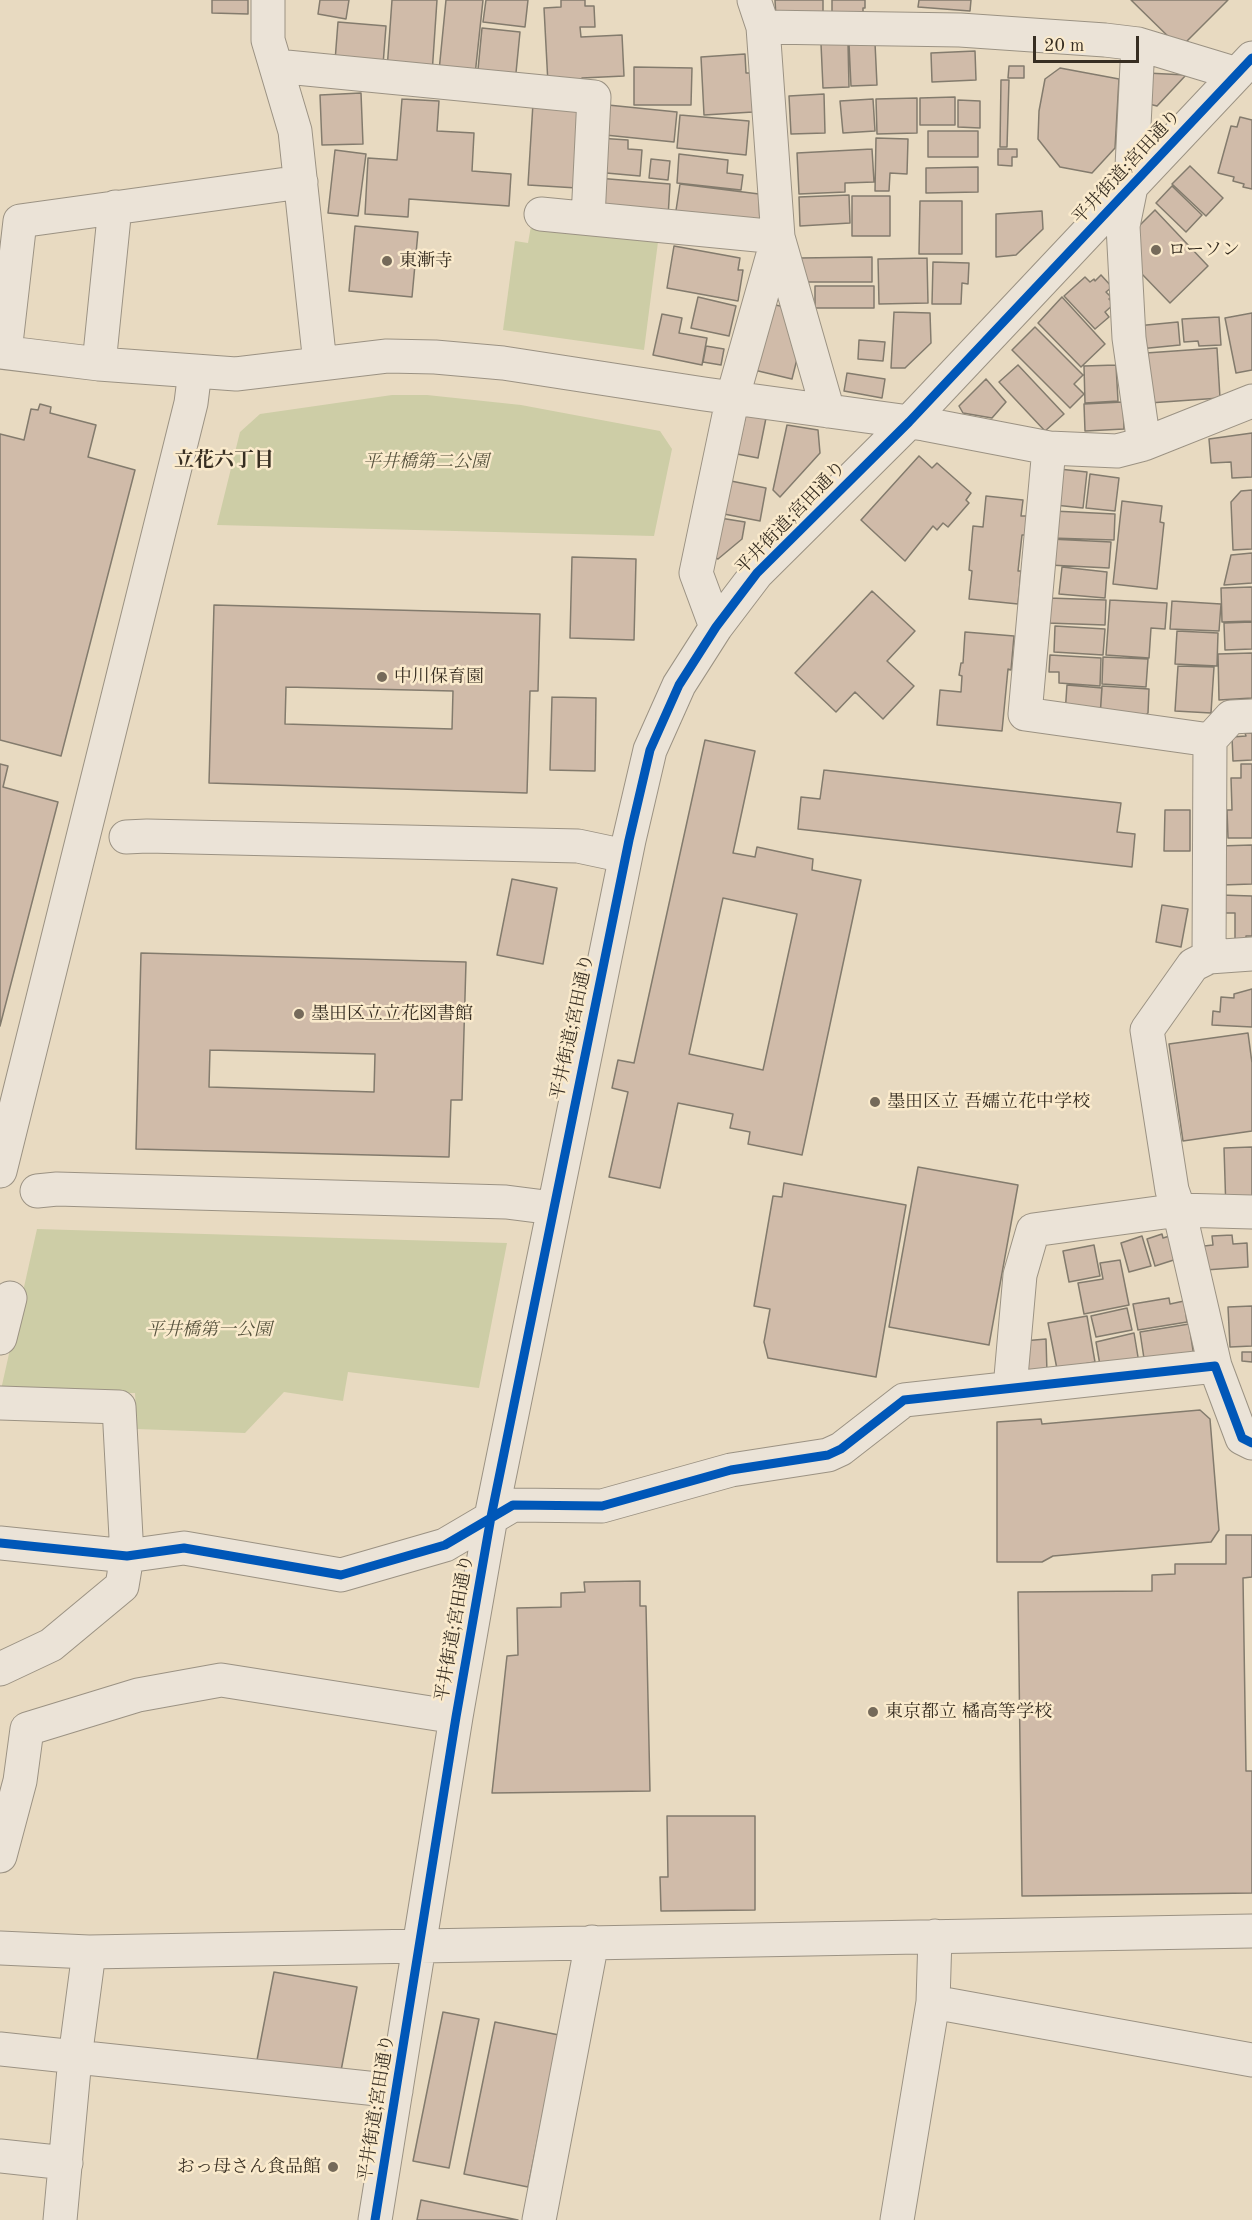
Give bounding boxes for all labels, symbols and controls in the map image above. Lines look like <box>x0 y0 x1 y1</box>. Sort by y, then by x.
scale bar <box>1036 24 1142 62</box>
text: 20 m <box>1044 37 1084 55</box>
street label: 平井街道;宮田通り <box>1068 105 1186 229</box>
place label: ローソン <box>1168 239 1240 261</box>
marker: ローソン <box>1149 243 1163 257</box>
place label: 東漸寺 <box>399 250 453 272</box>
marker: 東漸寺 <box>380 254 394 268</box>
district label: 立花六丁目 <box>174 449 274 473</box>
park label: 平井橋第二公園 <box>363 451 489 473</box>
street label: 平井街道;宮田通り <box>731 457 851 579</box>
place label: 中川保育園 <box>394 666 484 688</box>
marker: 中川保育園 <box>375 670 389 684</box>
street label: 平井街道;宮田通り <box>547 952 599 1102</box>
place label: 墨田区立立花図書館 <box>311 1003 473 1025</box>
marker: 墨田区立立花図書館 <box>292 1007 306 1021</box>
place label: 墨田区立 吾嬬立花中学校 <box>887 1091 1090 1113</box>
marker: 墨田区立 吾嬬立花中学校 <box>868 1095 882 1109</box>
park label: 平井橋第一公園 <box>146 1319 272 1341</box>
street label: 平井街道;宮田通り <box>431 1553 479 1703</box>
place label: 東京都立 橘高等学校 <box>885 1701 1052 1723</box>
marker: 東京都立 橘高等学校 <box>866 1705 880 1719</box>
street label: 平井街道;宮田通り <box>355 2033 399 2183</box>
place label: おっ母さん食品館 <box>177 2156 321 2178</box>
marker: おっ母さん食品館 <box>326 2160 340 2174</box>

